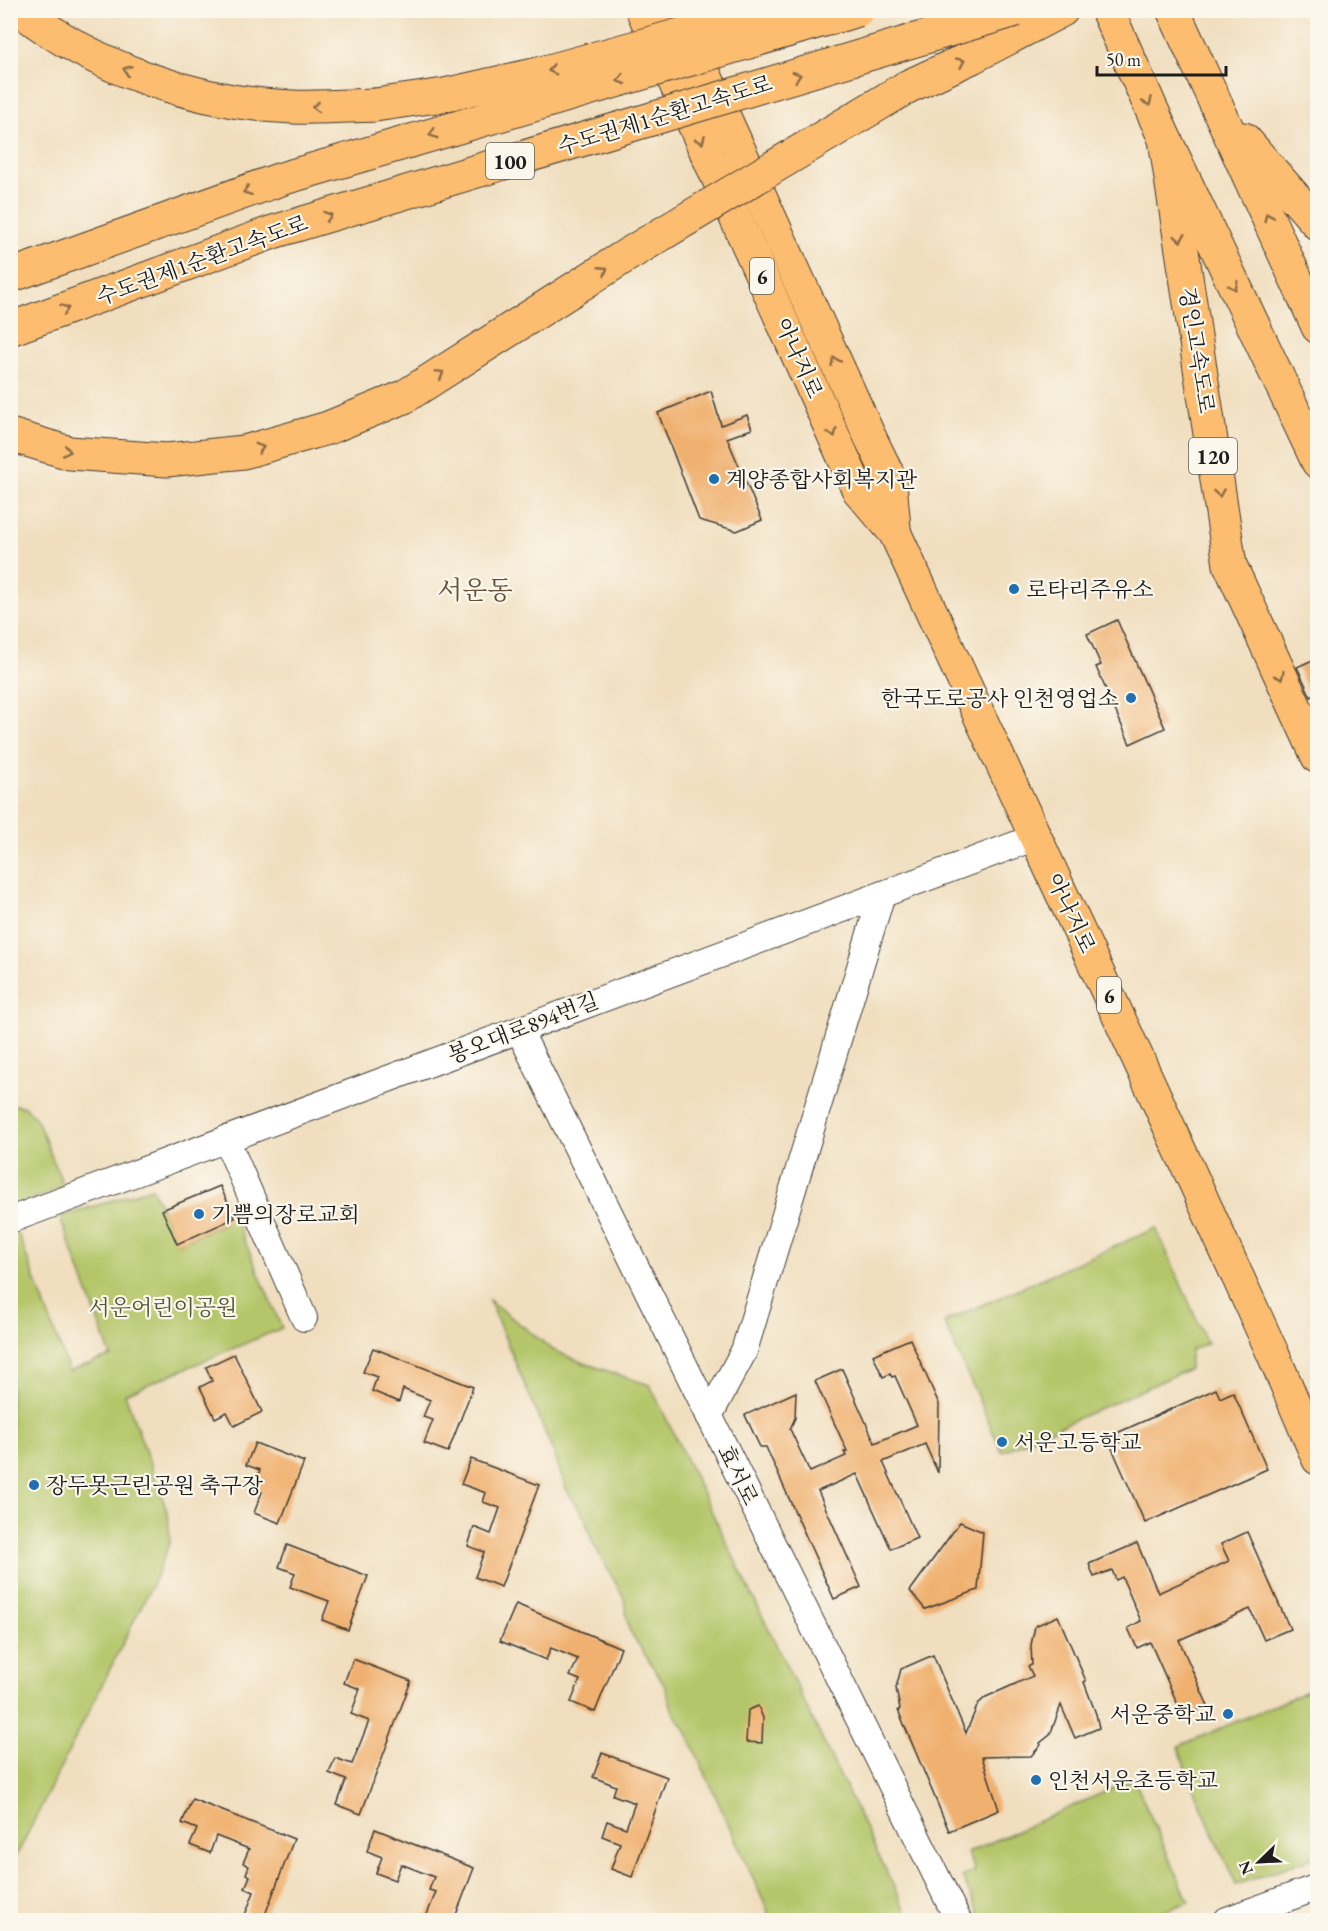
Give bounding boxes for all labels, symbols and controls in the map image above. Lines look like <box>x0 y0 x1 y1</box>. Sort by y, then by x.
scale bar <box>1097 39 1226 77</box>
text: 50 m <box>1106 48 1141 71</box>
one-way arrow <box>954 58 965 70</box>
one-way arrow <box>547 62 557 75</box>
one-way arrow <box>122 64 132 77</box>
street label: 수도권제1순환고속도로 <box>554 69 776 161</box>
one-way arrow <box>791 71 802 83</box>
one-way arrow <box>616 73 627 85</box>
one-way arrow <box>1141 96 1153 107</box>
one-way arrow <box>312 100 321 113</box>
one-way arrow <box>429 127 439 139</box>
one-way arrow <box>693 134 705 145</box>
road number: 100 <box>486 143 534 179</box>
one-way arrow <box>242 183 253 196</box>
street label: 수도권제1순환고속도로 <box>92 208 312 312</box>
one-way arrow <box>322 211 333 223</box>
one-way arrow <box>1263 212 1275 223</box>
one-way arrow <box>1173 233 1185 243</box>
road number: 6 <box>750 258 774 294</box>
one-way arrow <box>598 265 608 277</box>
one-way arrow <box>1227 280 1239 291</box>
street label: 경인고속도로 <box>1173 285 1221 415</box>
one-way arrow <box>59 304 70 316</box>
street label: 아나지로 <box>768 313 830 403</box>
one-way arrow <box>830 356 842 367</box>
one-way arrow <box>434 370 444 382</box>
one-way arrow <box>825 427 837 438</box>
road number: 120 <box>1189 438 1237 474</box>
one-way arrow <box>255 442 265 455</box>
one-way arrow <box>61 444 71 457</box>
place label: 계양종합사회복지관 <box>726 465 918 494</box>
marker: 계양종합사회복지관 <box>707 472 721 486</box>
one-way arrow <box>1212 488 1224 498</box>
district label: 서운동 <box>437 573 513 607</box>
place label: 로타리주유소 <box>1026 575 1154 604</box>
marker: 로타리주유소 <box>1007 582 1021 596</box>
one-way arrow <box>1273 670 1285 681</box>
place label: 한국도로공사 인천영업소 <box>881 684 1119 713</box>
marker: 한국도로공사 인천영업소 <box>1124 691 1138 705</box>
street label: 아나지로 <box>1040 868 1102 958</box>
road number: 6 <box>1097 977 1121 1013</box>
street label: 봉오대로894번길 <box>443 986 603 1070</box>
place label: 기쁨의장로교회 <box>211 1200 360 1229</box>
marker: 기쁨의장로교회 <box>192 1207 206 1221</box>
park label: 서운어린이공원 <box>89 1293 237 1322</box>
place label: 서운고등학교 <box>1014 1428 1142 1457</box>
marker: 서운고등학교 <box>995 1435 1009 1449</box>
street label: 효서로 <box>711 1440 765 1510</box>
place label: 장두못근린공원 축구장 <box>46 1471 264 1500</box>
marker: 장두못근린공원 축구장 <box>27 1478 41 1492</box>
place label: 서운중학교 <box>1110 1700 1216 1729</box>
marker: 서운중학교 <box>1221 1707 1235 1721</box>
place label: 인천서운초등학교 <box>1048 1766 1218 1795</box>
marker: 인천서운초등학교 <box>1029 1773 1043 1787</box>
north arrow <box>1229 1832 1289 1892</box>
text: N <box>1234 1858 1258 1878</box>

